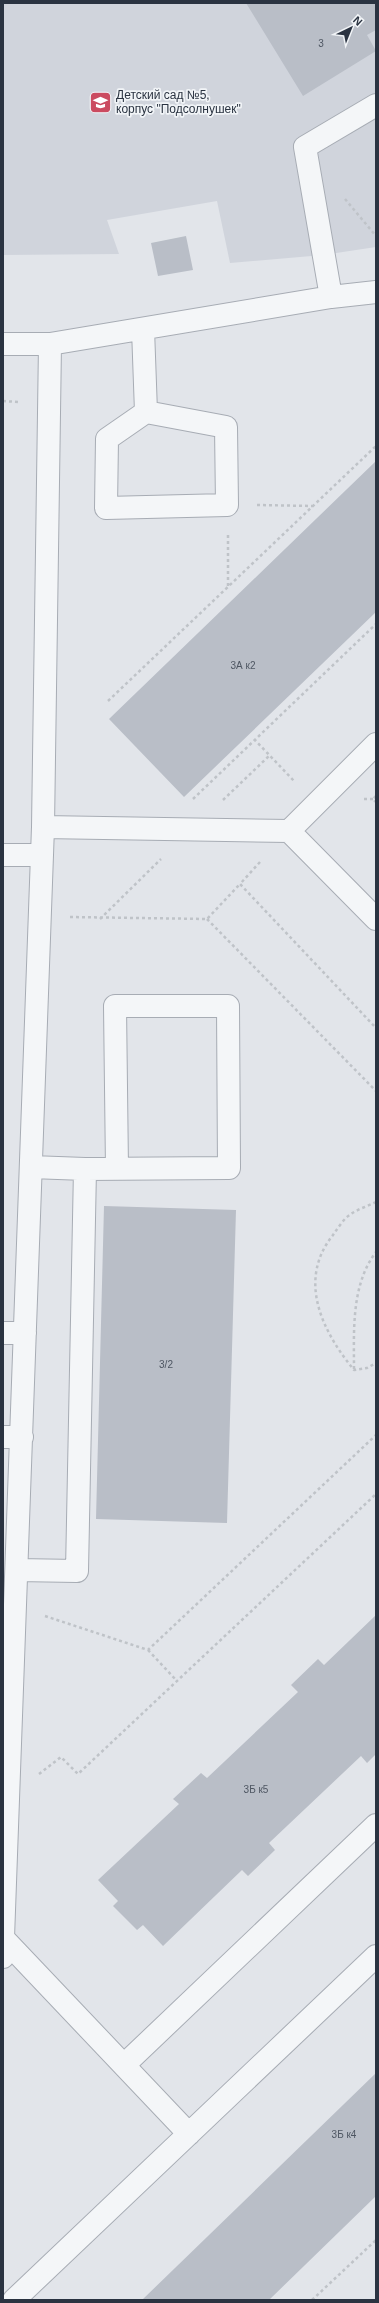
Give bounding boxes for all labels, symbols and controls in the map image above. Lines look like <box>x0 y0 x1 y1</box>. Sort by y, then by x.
north arrow <box>331 8 371 48</box>
text: N <box>351 14 365 28</box>
house number: 3 <box>318 38 324 49</box>
place label: Детский сад №5, корпус "Подсолнушек" <box>116 88 241 116</box>
school or university icon: Детский сад №5, корпус "Подсолнушек" <box>87 89 113 115</box>
house number: 3А к2 <box>231 660 256 671</box>
house number: 3/2 <box>159 1359 173 1370</box>
house number: 3Б к5 <box>244 1784 269 1795</box>
house number: 3Б к4 <box>332 2129 357 2140</box>

